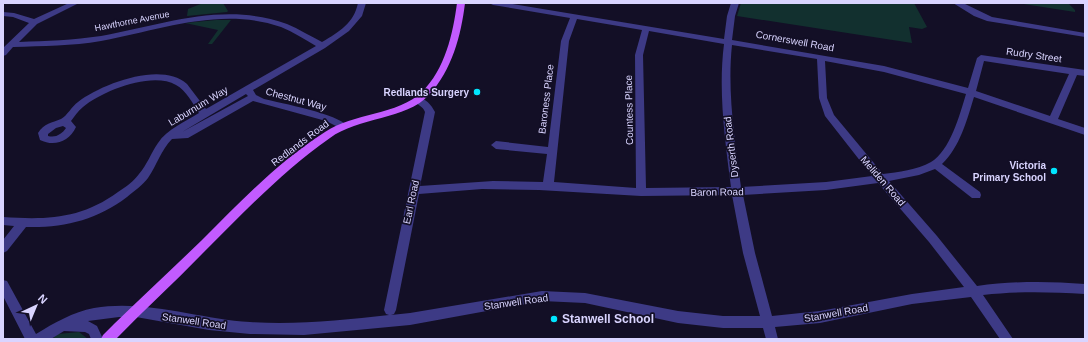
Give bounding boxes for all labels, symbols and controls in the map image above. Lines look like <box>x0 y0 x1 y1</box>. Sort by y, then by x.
street label: Hawthorne Avenue <box>94 9 170 33</box>
street label: Cornerswell Road <box>755 29 835 53</box>
street label: Rudry Street <box>1005 46 1063 64</box>
street label: Baroness Place <box>536 63 556 134</box>
street label: Countess Place <box>623 74 635 145</box>
street label: Laburnum Way <box>166 84 230 128</box>
street label: Chestnut Way <box>264 86 328 112</box>
place label: Redlands Surgery <box>383 87 469 98</box>
marker: Redlands Surgery <box>472 87 482 97</box>
street label: Dyserth Road <box>722 116 740 178</box>
street label: Redlands Road <box>269 118 331 168</box>
street label: Meliden Road <box>859 154 907 208</box>
place label: Victoria Primary School <box>973 160 1046 183</box>
marker: Victoria Primary School <box>1049 166 1059 176</box>
street label: Earl Road <box>401 179 421 225</box>
street label: Baron Road <box>690 186 744 198</box>
north arrow <box>16 286 56 326</box>
text: N <box>36 292 50 306</box>
street label: Stanwell Road <box>483 292 549 312</box>
street label: Stanwell Road <box>803 302 869 324</box>
street label: Stanwell Road <box>161 311 227 331</box>
place label: Stanwell School <box>562 312 654 326</box>
marker: Stanwell School <box>549 314 559 324</box>

